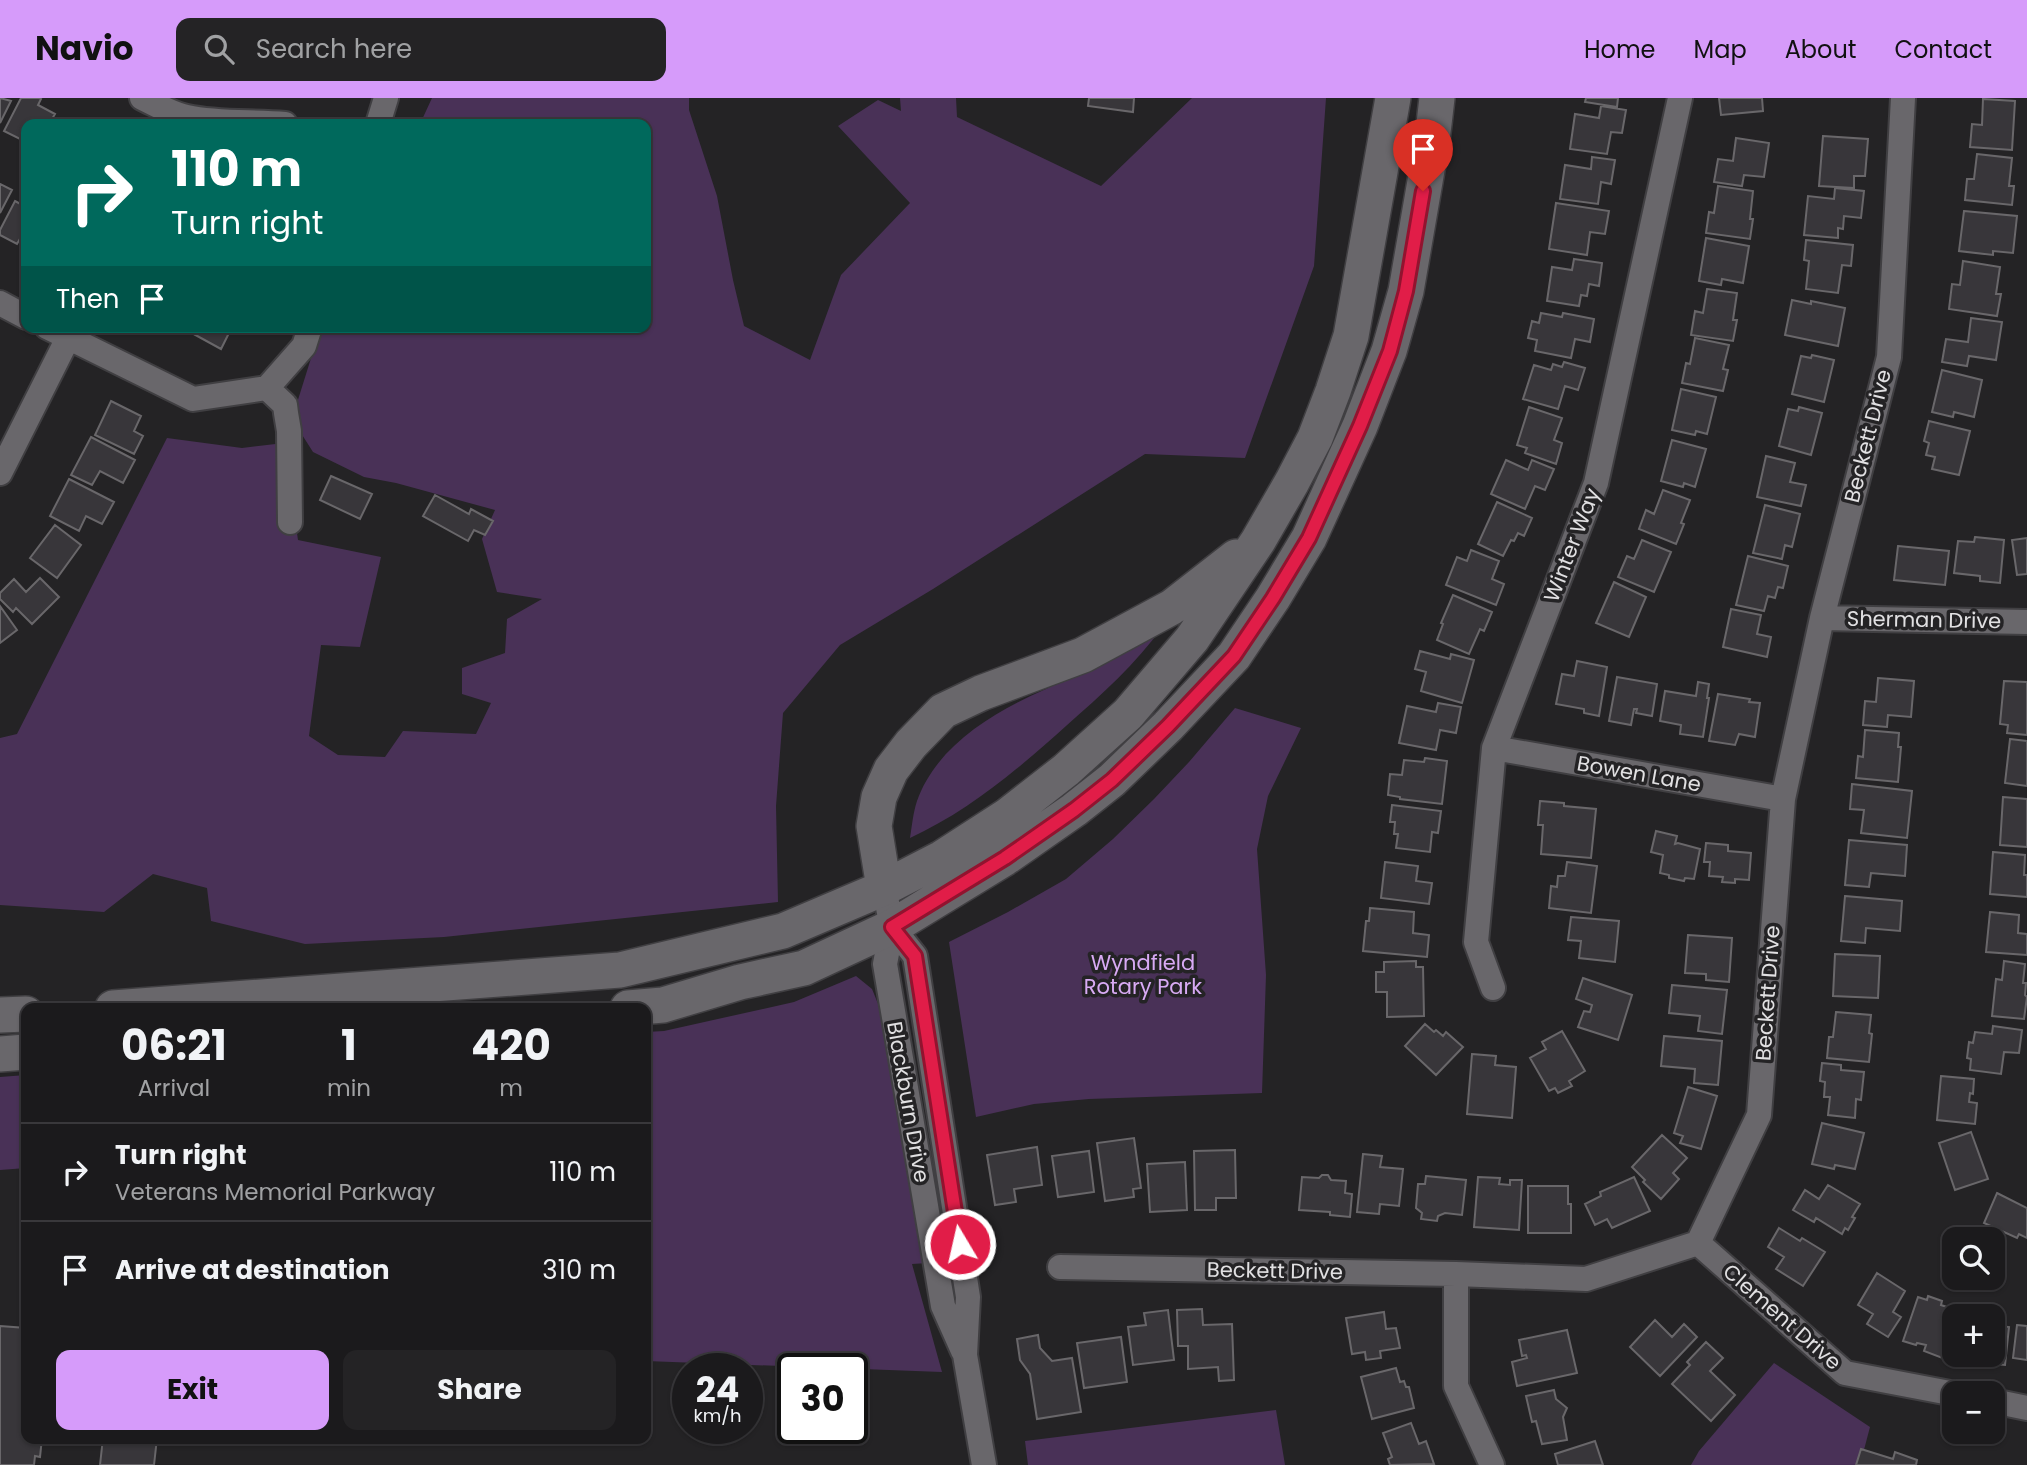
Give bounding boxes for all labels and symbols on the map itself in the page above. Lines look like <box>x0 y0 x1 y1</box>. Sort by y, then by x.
pin <box>1393 119 1453 191</box>
street label: Beckett Drive <box>1837 366 1898 505</box>
street label: Winter Way <box>1537 484 1607 606</box>
street label: Sherman Drive <box>1847 604 2001 635</box>
street label: Bowen Lane <box>1575 748 1703 799</box>
street label: Beckett Drive <box>1748 924 1787 1062</box>
park label: Wyndfield Rotary Park <box>1084 948 1202 1001</box>
street label: Blackburn Drive <box>880 1019 937 1185</box>
position arrow <box>923 1207 997 1281</box>
street label: Beckett Drive <box>1207 1255 1343 1286</box>
street label: Clement Drive <box>1717 1257 1848 1376</box>
speed limit sign: 30 <box>777 1353 868 1444</box>

